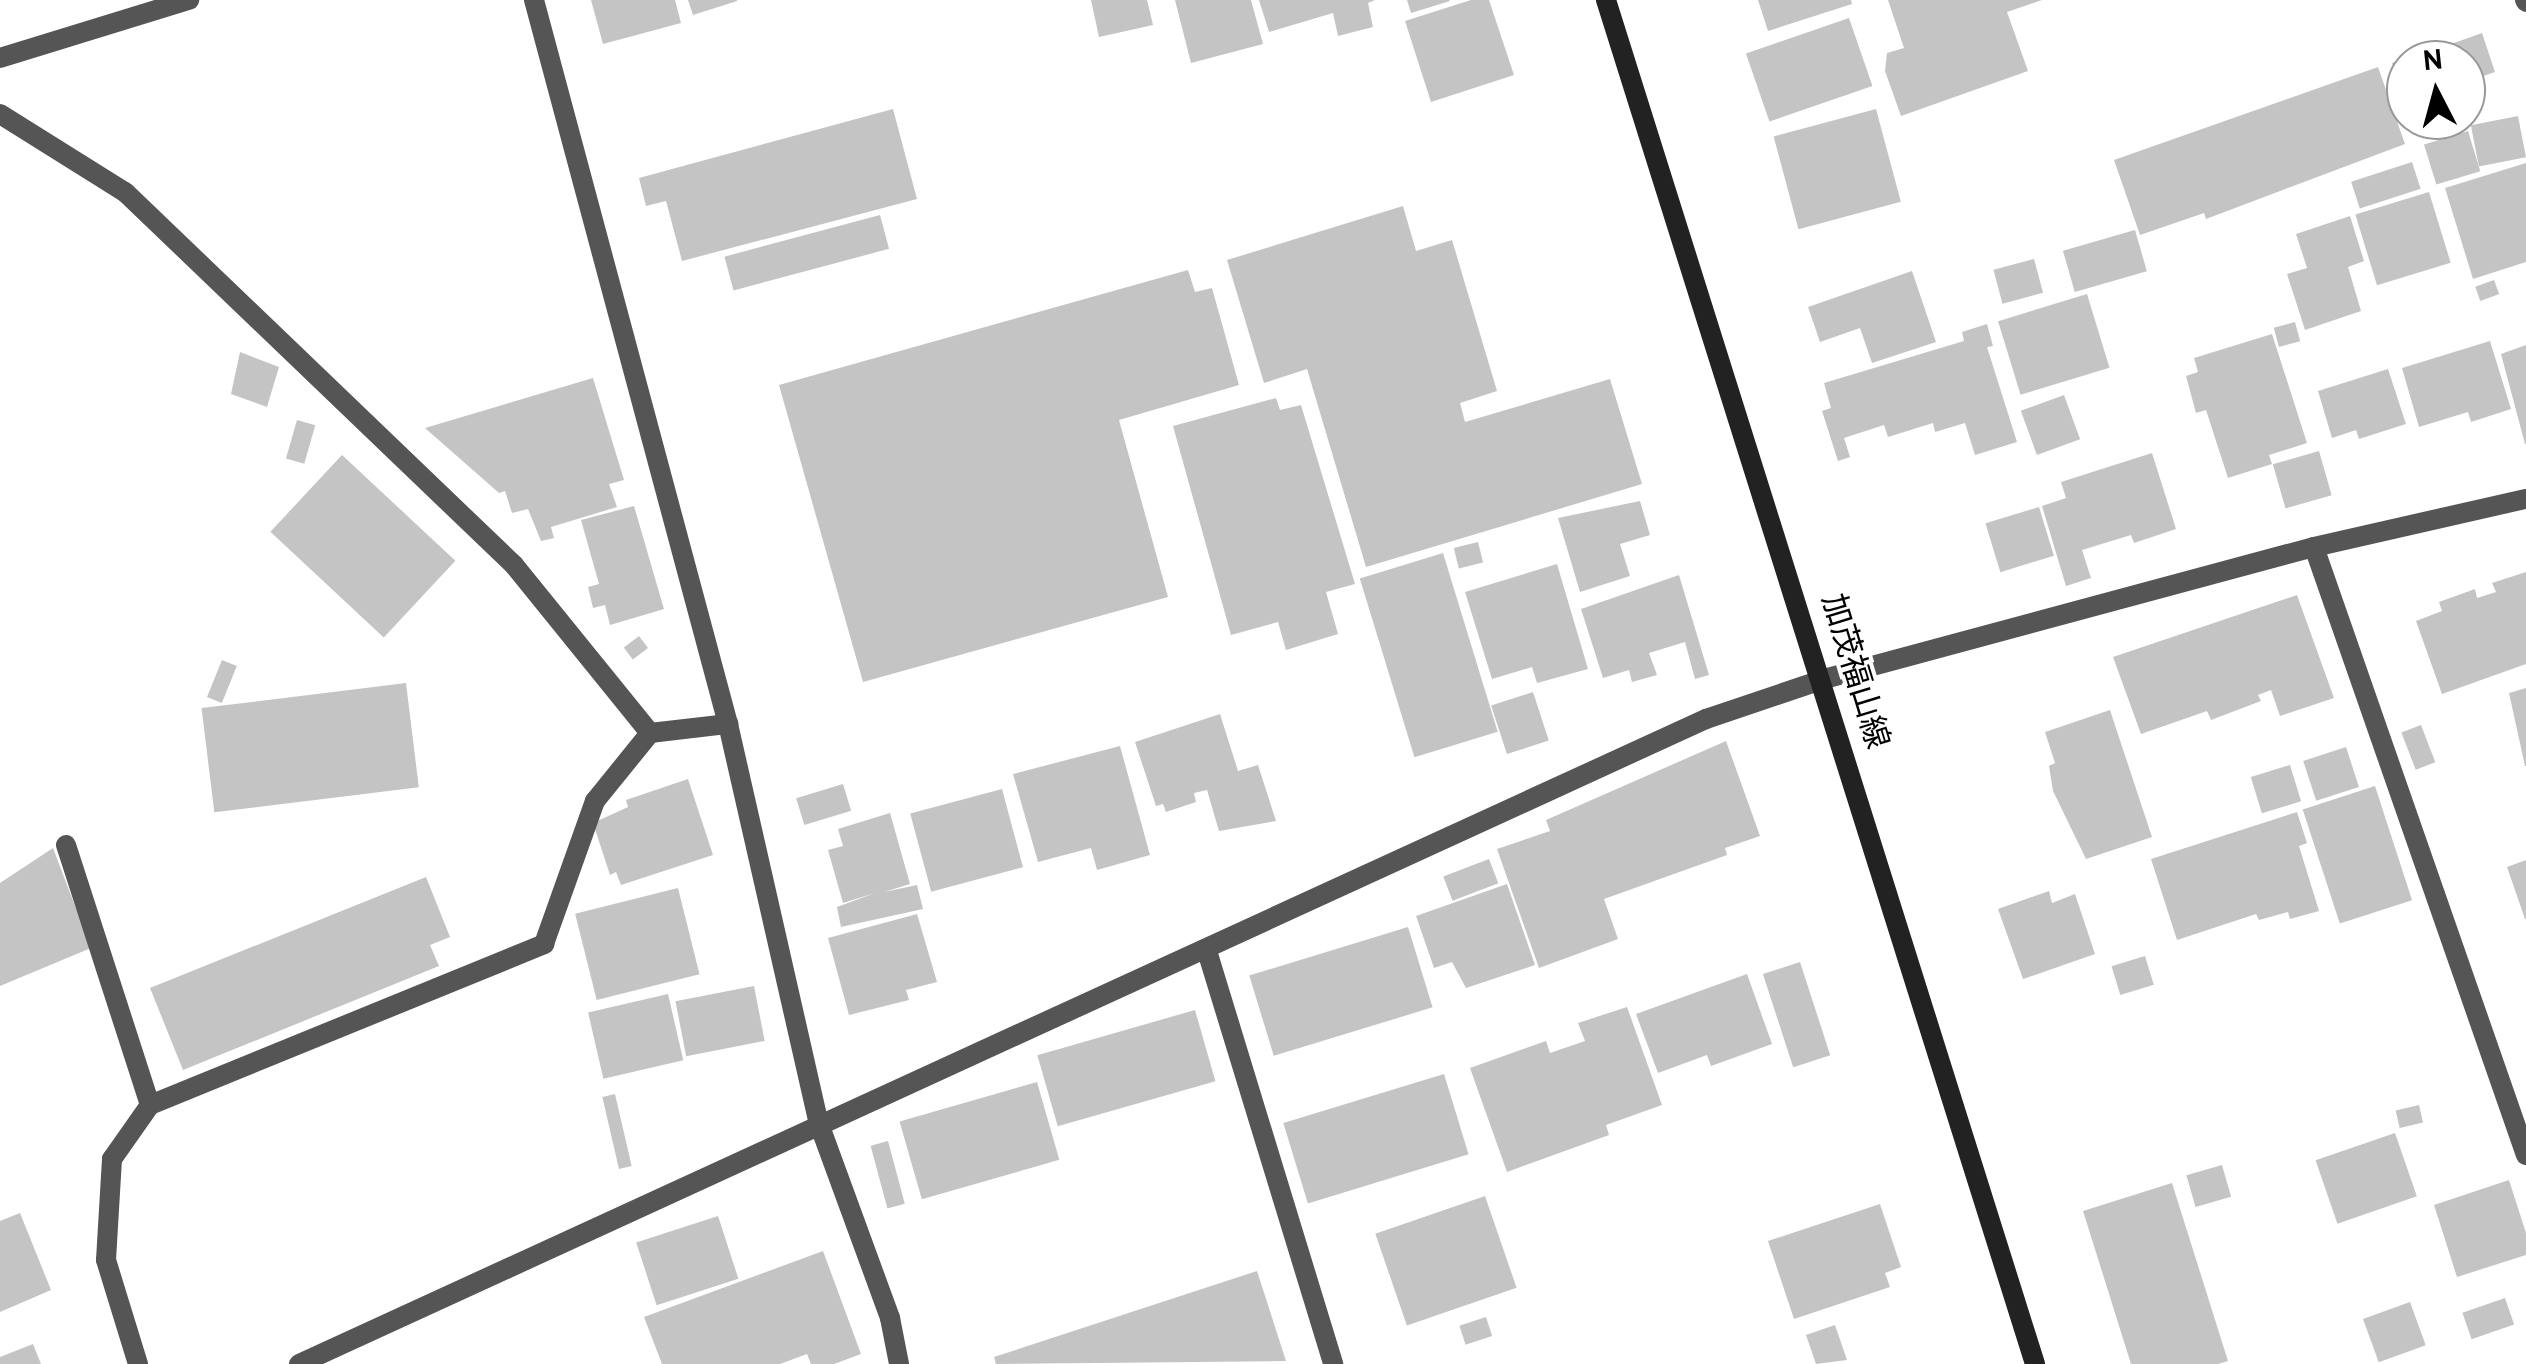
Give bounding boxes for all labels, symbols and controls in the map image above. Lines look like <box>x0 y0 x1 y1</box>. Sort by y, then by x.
north arrow <box>2386 40 2486 140</box>
text: N <box>2421 43 2445 81</box>
street label: 加茂福山線 <box>1811 590 1895 754</box>

